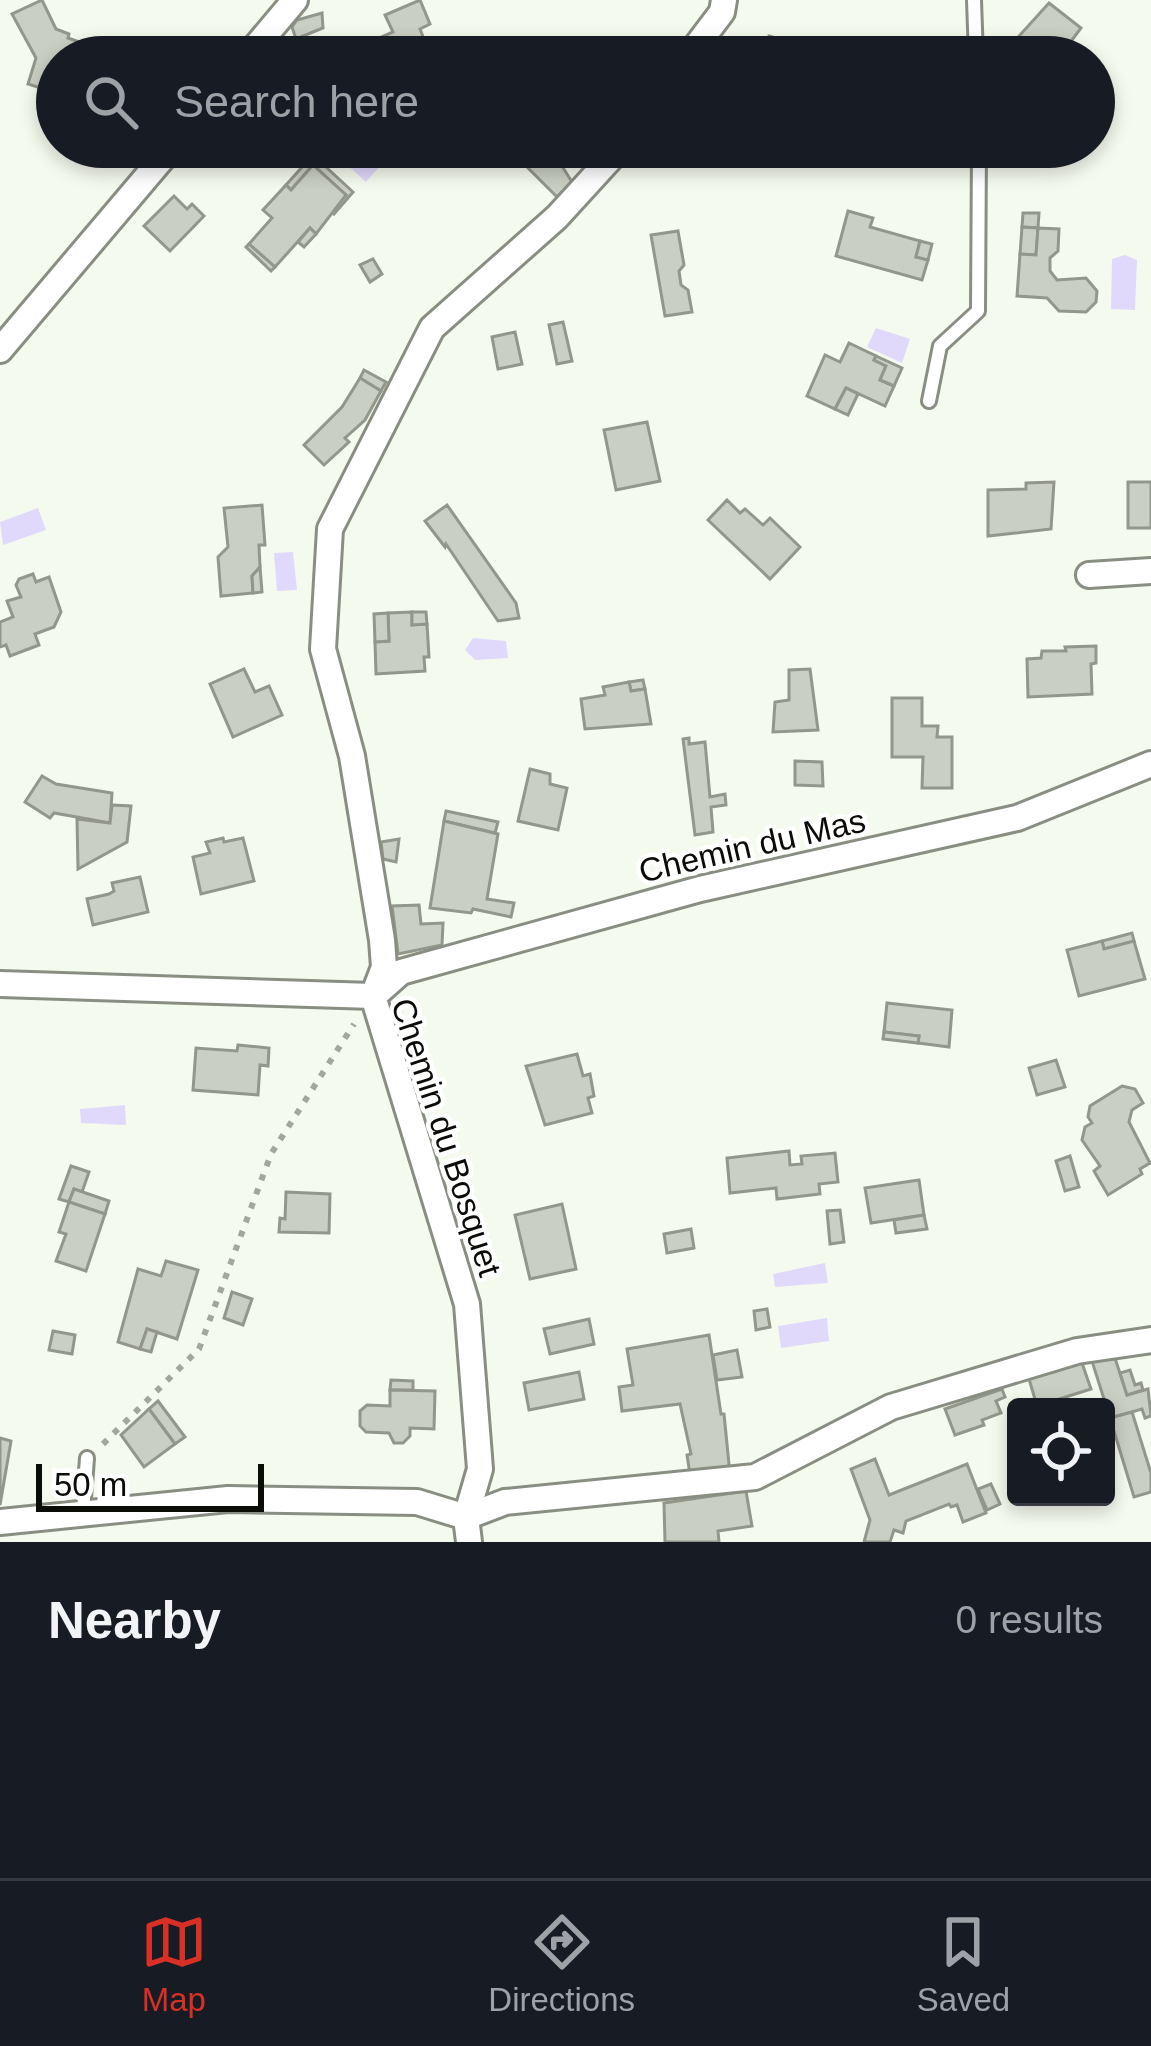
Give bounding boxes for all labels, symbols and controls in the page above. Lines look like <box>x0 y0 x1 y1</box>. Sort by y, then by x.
search box <box>36 36 1115 168</box>
icon: search <box>78 69 144 135</box>
text: Search here <box>174 76 419 127</box>
street label: Chemin du Mas <box>635 801 869 890</box>
street label: Chemin du Bosquet <box>384 994 509 1281</box>
map controls <box>1007 1398 1115 1506</box>
button: locate <box>1007 1398 1115 1506</box>
scale bar <box>36 1458 264 1511</box>
text: 50 m <box>54 1466 127 1503</box>
text: Nearby <box>48 1592 221 1649</box>
text: 0 results <box>956 1598 1103 1641</box>
tab: Map <box>141 1909 207 2019</box>
tab: Directions <box>488 1909 635 2019</box>
tab: Saved <box>917 1909 1010 2019</box>

